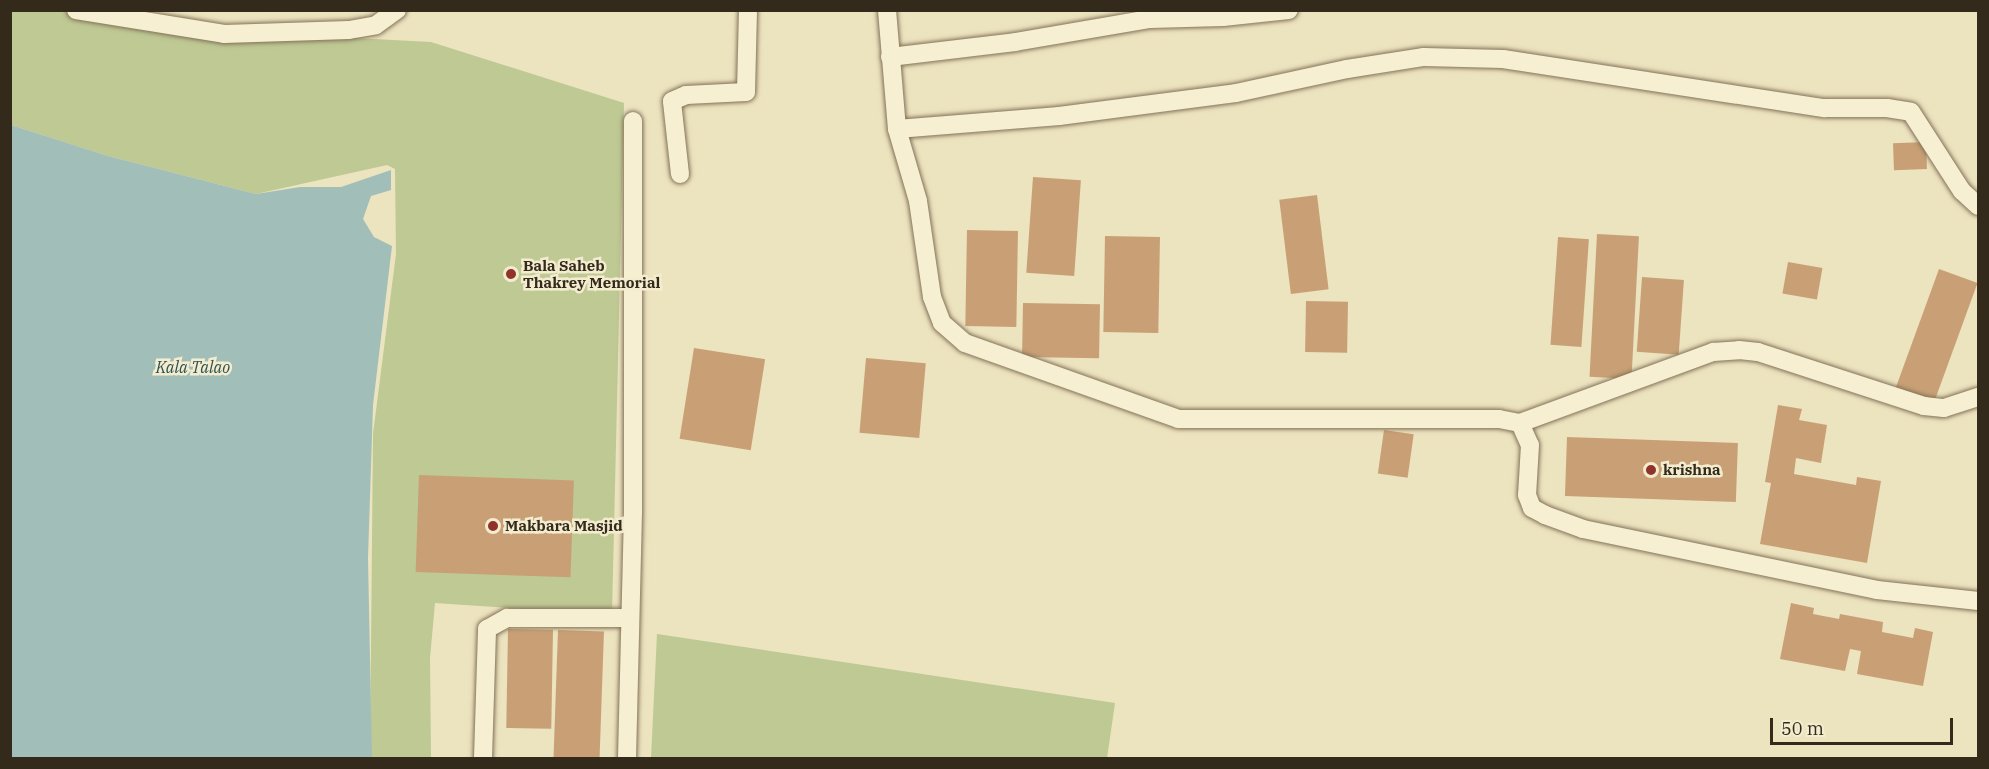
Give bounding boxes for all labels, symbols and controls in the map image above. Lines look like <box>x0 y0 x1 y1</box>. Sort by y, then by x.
place label: Bala Saheb Thakrey Memorial <box>523 256 660 291</box>
marker: Bala Saheb Thakrey Memorial <box>504 267 518 281</box>
water label: Kala Talao <box>156 357 230 377</box>
place label: krishna <box>1663 461 1721 479</box>
marker: krishna <box>1644 463 1658 477</box>
place label: Makbara Masjid <box>505 517 623 535</box>
marker: Makbara Masjid <box>486 519 500 533</box>
scale bar <box>1773 706 1956 744</box>
text: 50 m <box>1781 717 1824 740</box>

